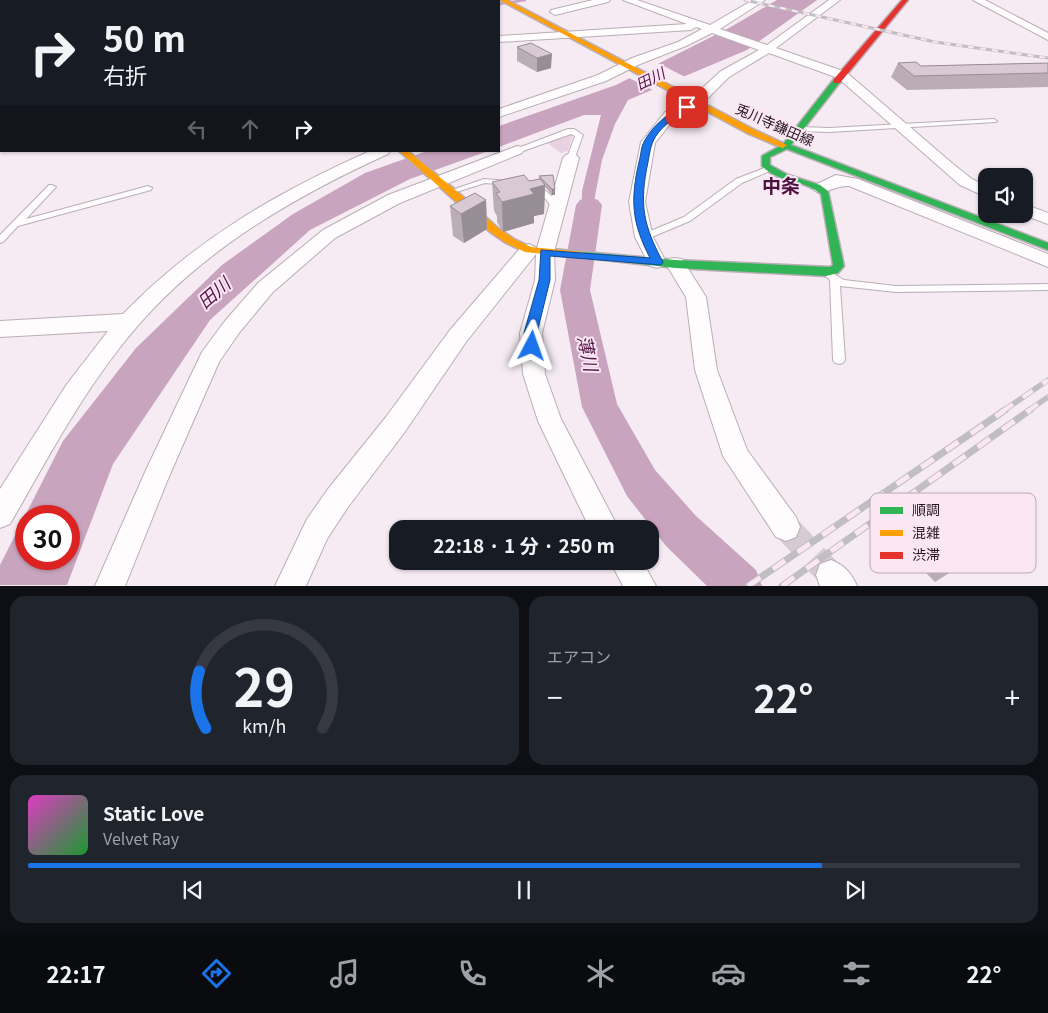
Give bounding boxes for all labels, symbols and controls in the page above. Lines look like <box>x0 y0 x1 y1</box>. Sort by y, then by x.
text: 50 m <box>103 11 186 62</box>
icon: right <box>20 20 85 85</box>
text: 右折 <box>103 58 147 90</box>
water label: 田川 <box>632 61 670 94</box>
pin <box>666 86 708 128</box>
icon: arrive <box>673 93 701 121</box>
street label: 兎川寺鎌田線 <box>733 98 817 150</box>
icon: left <box>183 115 211 143</box>
icon: ahead <box>236 115 264 143</box>
icon: right <box>289 115 317 143</box>
map controls <box>978 168 1033 223</box>
button: sound <box>978 168 1033 223</box>
district label: 中条 <box>762 171 800 198</box>
water label: 田川 <box>191 269 237 314</box>
position arrow <box>505 319 557 371</box>
water label: 薄川 <box>573 333 606 375</box>
legend <box>870 493 1036 573</box>
text: 順調 <box>912 499 940 519</box>
speed limit sign: 30 <box>15 505 80 570</box>
text: 混雑 <box>912 522 940 542</box>
text: 22:18 · 1 分 · 250 m <box>433 531 615 558</box>
text: 渋滞 <box>912 544 940 564</box>
text: エアコン <box>547 644 611 668</box>
text: 29 <box>234 647 295 722</box>
text: 22° <box>753 669 814 724</box>
text: − <box>547 676 563 716</box>
text: + <box>1004 676 1020 716</box>
text: km/h <box>242 712 287 738</box>
text: Static Love <box>103 799 204 826</box>
text: Velvet Ray <box>103 826 179 850</box>
icon: previous <box>179 876 207 904</box>
icon: pause <box>510 876 538 904</box>
icon: next <box>841 876 869 904</box>
icon: directions <box>199 956 234 991</box>
icon: music <box>327 956 362 991</box>
icon: phone <box>455 956 490 991</box>
icon: climate <box>583 956 618 991</box>
icon: car <box>711 956 746 991</box>
icon: filters <box>839 956 874 991</box>
text: 22:17 <box>47 957 106 989</box>
text: 22° <box>967 957 1001 989</box>

